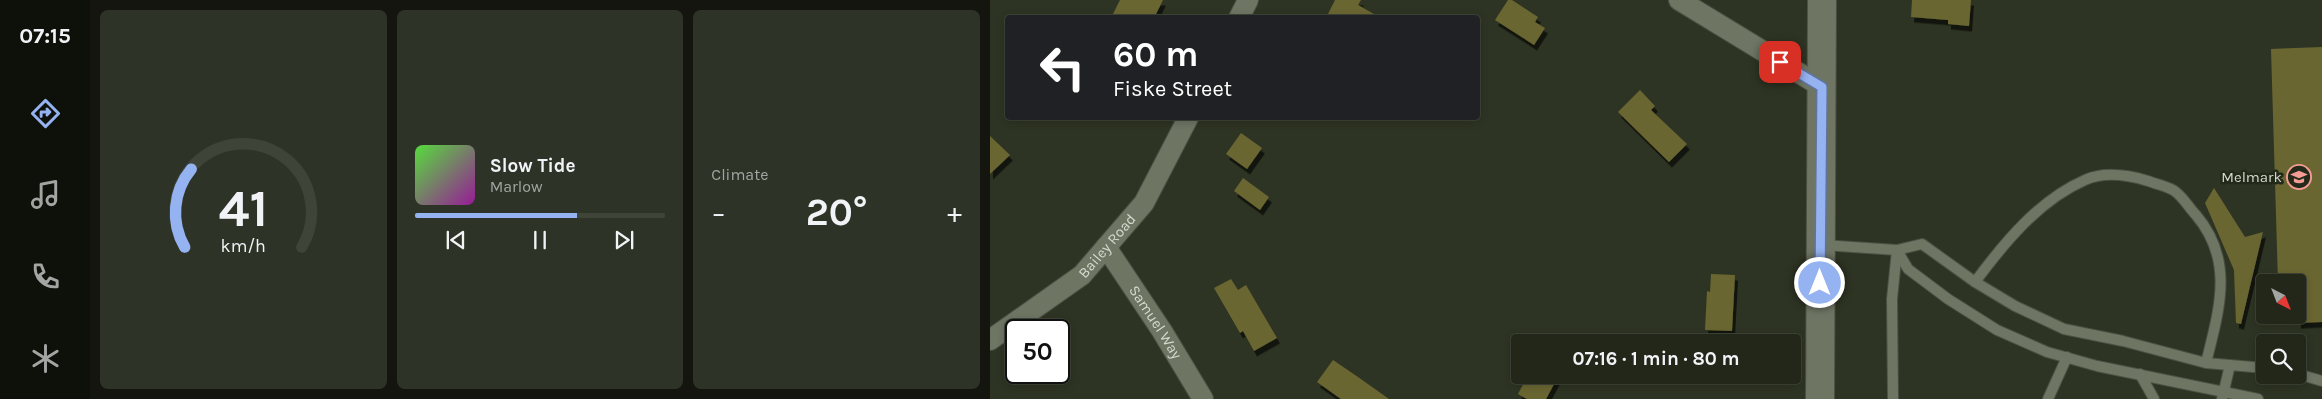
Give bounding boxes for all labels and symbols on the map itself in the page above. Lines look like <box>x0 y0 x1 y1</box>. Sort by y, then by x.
pin <box>1759 41 1801 83</box>
school or university icon: Melmark <box>2286 164 2312 190</box>
place label: Melmark <box>2221 168 2282 186</box>
street label: Bailey Road <box>1074 210 1140 282</box>
position arrow <box>1793 256 1845 308</box>
north arrow <box>2256 274 2306 324</box>
street label: Samuel Way <box>1125 282 1186 362</box>
speed limit sign: 50 <box>1005 319 1070 384</box>

